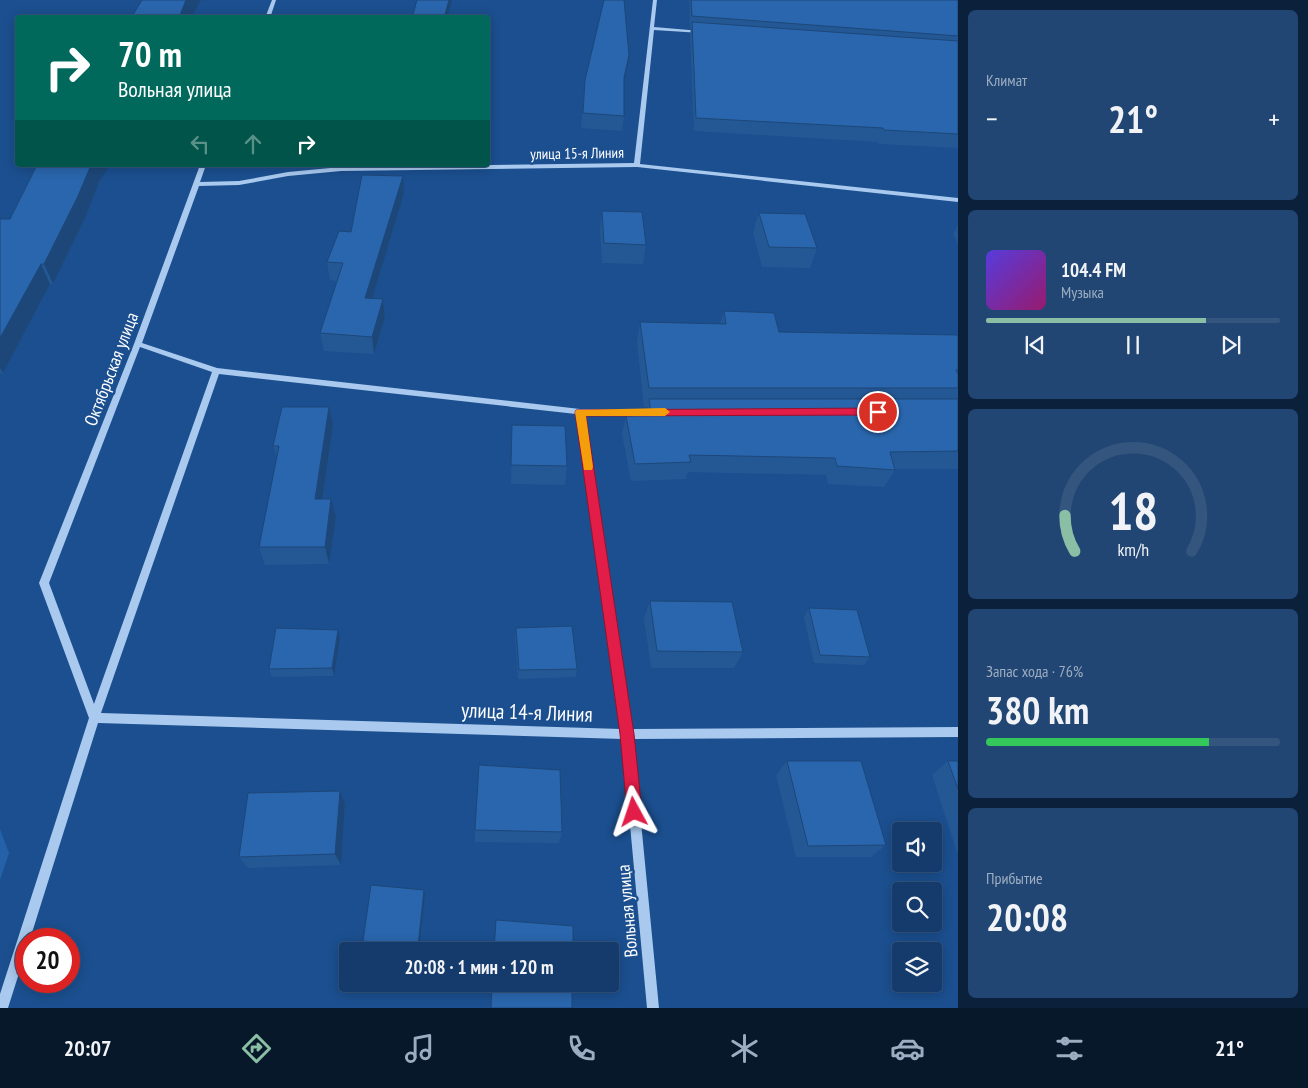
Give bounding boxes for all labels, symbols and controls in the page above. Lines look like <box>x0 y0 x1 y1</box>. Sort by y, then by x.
text: 70 m <box>118 31 182 77</box>
icon: right <box>35 35 100 100</box>
text: Климат <box>986 70 1027 90</box>
text: Вольная улица <box>118 75 232 103</box>
text: 21° <box>1108 94 1158 143</box>
text: − <box>986 100 998 137</box>
text: + <box>1268 100 1280 137</box>
icon: left <box>186 130 214 158</box>
icon: ahead <box>239 130 267 158</box>
icon: right <box>292 130 320 158</box>
street label: улица 15-я Линия <box>530 143 624 163</box>
text: 104.4 FM <box>1061 258 1126 282</box>
text: Музыка <box>1061 282 1104 302</box>
street label: Октябрьская улица <box>79 309 143 429</box>
icon: previous <box>1021 331 1049 359</box>
icon: pause <box>1119 331 1147 359</box>
icon: next <box>1217 331 1245 359</box>
pin <box>857 391 899 433</box>
icon: arrive <box>864 398 892 426</box>
text: 18 <box>1108 477 1158 544</box>
text: km/h <box>1117 538 1149 561</box>
text: Запас хода · 76% <box>986 661 1083 681</box>
text: 380 km <box>986 685 1089 734</box>
street label: улица 14-я Линия <box>461 696 593 728</box>
position arrow <box>607 785 659 837</box>
map controls <box>892 822 942 992</box>
button: sound <box>892 822 942 872</box>
street label: Вольная улица <box>611 864 643 958</box>
text: Прибытие <box>986 868 1043 888</box>
button: search <box>892 882 942 932</box>
text: 20:08 <box>986 892 1068 941</box>
speed limit sign: 20 <box>15 928 80 993</box>
button: layers <box>892 942 942 992</box>
text: 20:08 · 1 мин · 120 m <box>405 955 553 979</box>
icon: directions <box>239 1031 274 1066</box>
icon: music <box>402 1031 437 1066</box>
icon: phone <box>564 1031 599 1066</box>
icon: climate <box>727 1031 762 1066</box>
icon: car <box>890 1031 925 1066</box>
icon: filters <box>1052 1031 1087 1066</box>
text: 20:07 <box>64 1034 111 1062</box>
text: 21° <box>1215 1034 1244 1062</box>

